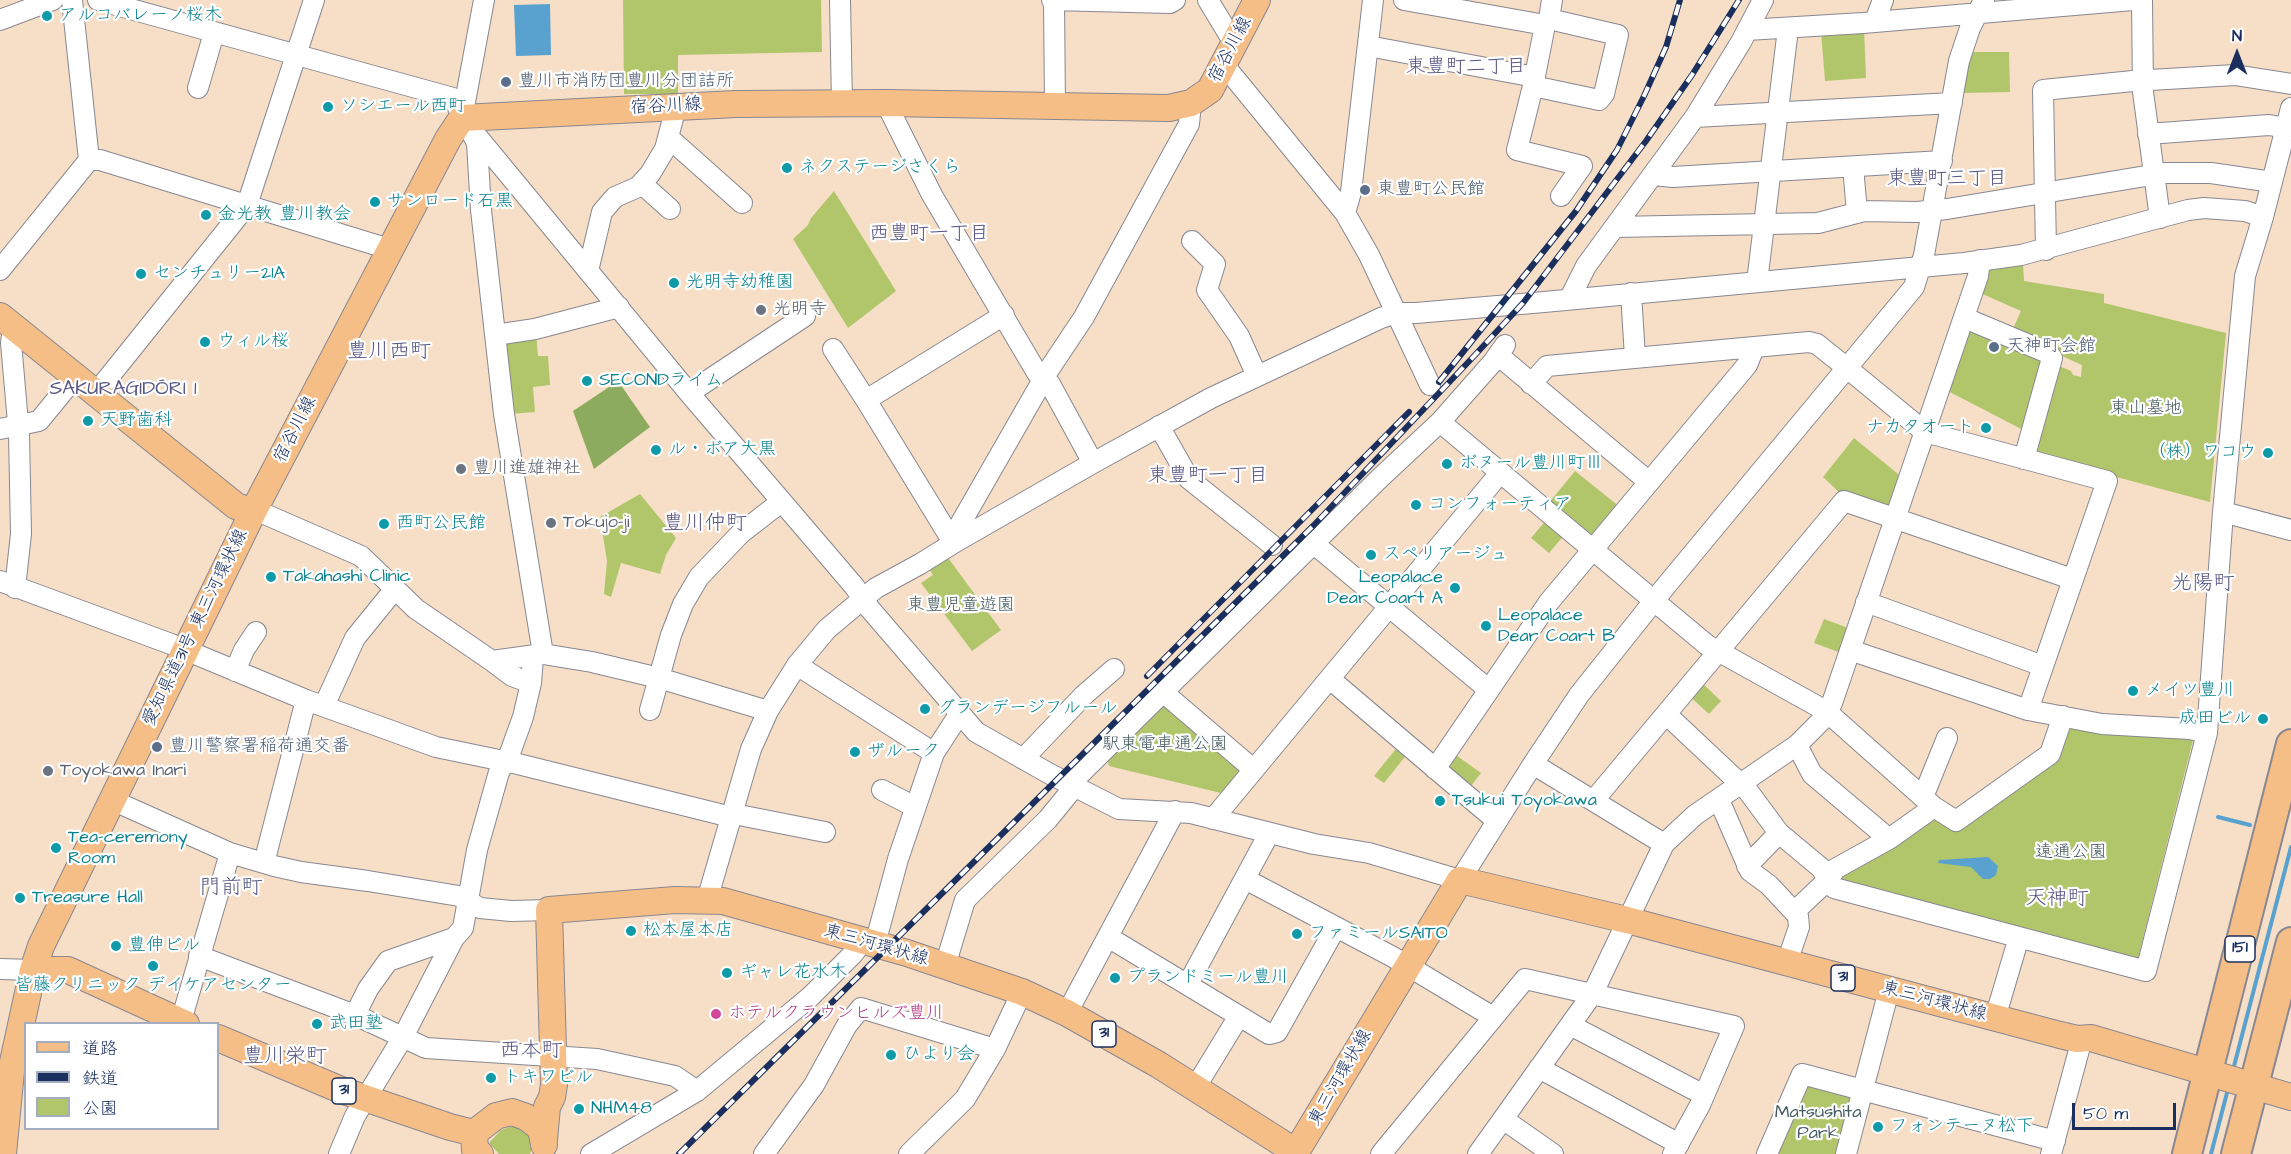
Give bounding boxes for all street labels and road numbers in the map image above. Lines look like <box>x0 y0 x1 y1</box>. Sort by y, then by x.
street label: 宿谷川線 <box>1205 13 1257 87</box>
street label: 宿谷川線 <box>629 94 703 120</box>
street label: 宿谷川線 <box>270 393 322 467</box>
street label: 愛知県道31号 東三河環状線 <box>139 526 253 730</box>
street label: 東三河環状線 <box>821 921 931 971</box>
road number: 151 <box>2225 936 2255 962</box>
road number: 31 <box>1831 965 1855 991</box>
street label: 東三河環状線 <box>1879 978 1989 1026</box>
road number: 31 <box>1092 1021 1116 1047</box>
street label: 東三河環状線 <box>1305 1026 1377 1130</box>
road number: 31 <box>332 1078 356 1104</box>

